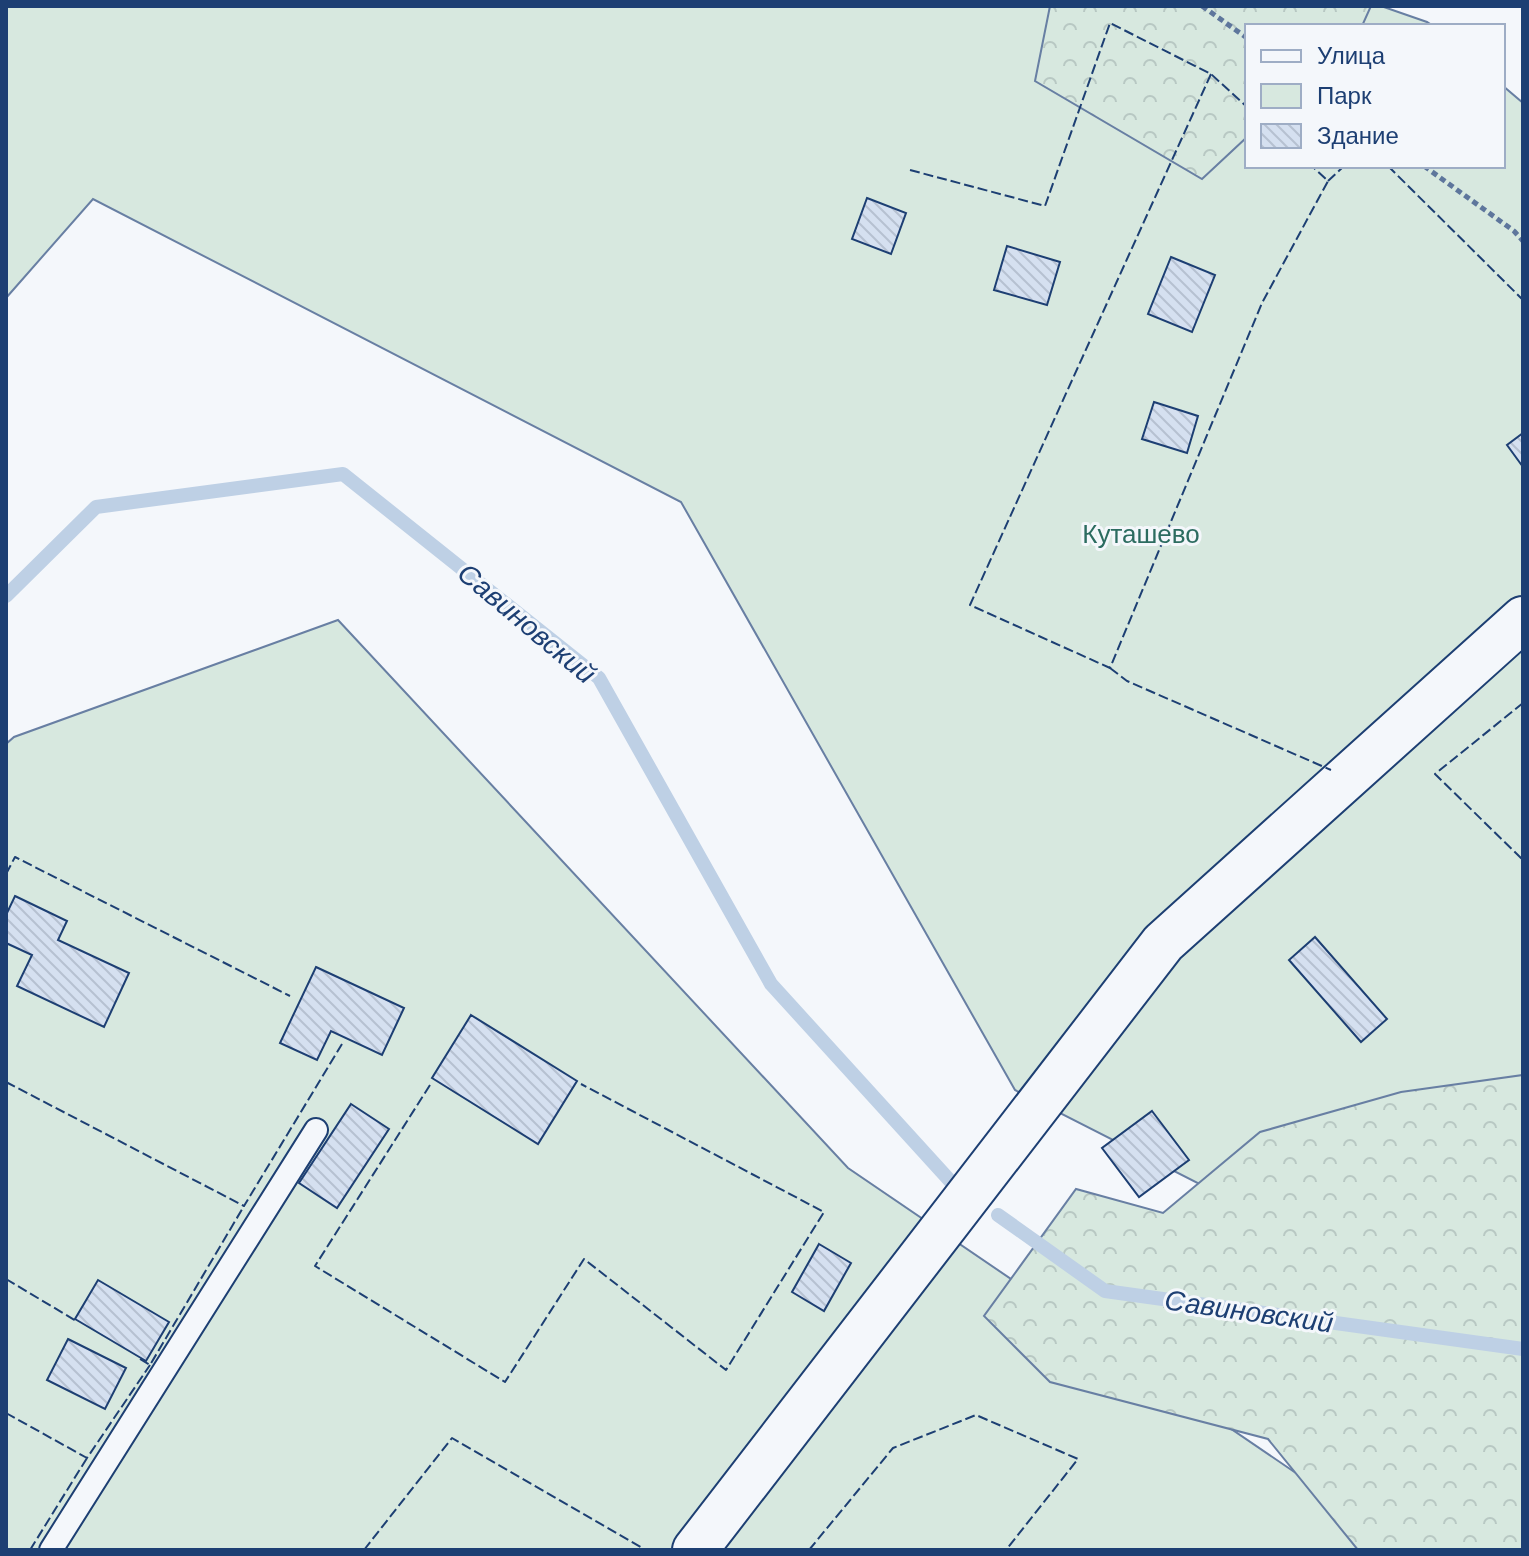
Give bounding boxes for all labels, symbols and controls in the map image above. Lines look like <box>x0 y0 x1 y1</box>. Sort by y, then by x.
legend <box>1245 24 1505 168</box>
text: Улица <box>1317 42 1386 70</box>
text: Парк <box>1317 82 1372 110</box>
text: Здание <box>1317 122 1399 150</box>
park label: Куташево <box>1082 519 1200 549</box>
water label: Савиновский <box>451 556 603 691</box>
water label: Савиновский <box>1163 1283 1336 1340</box>

